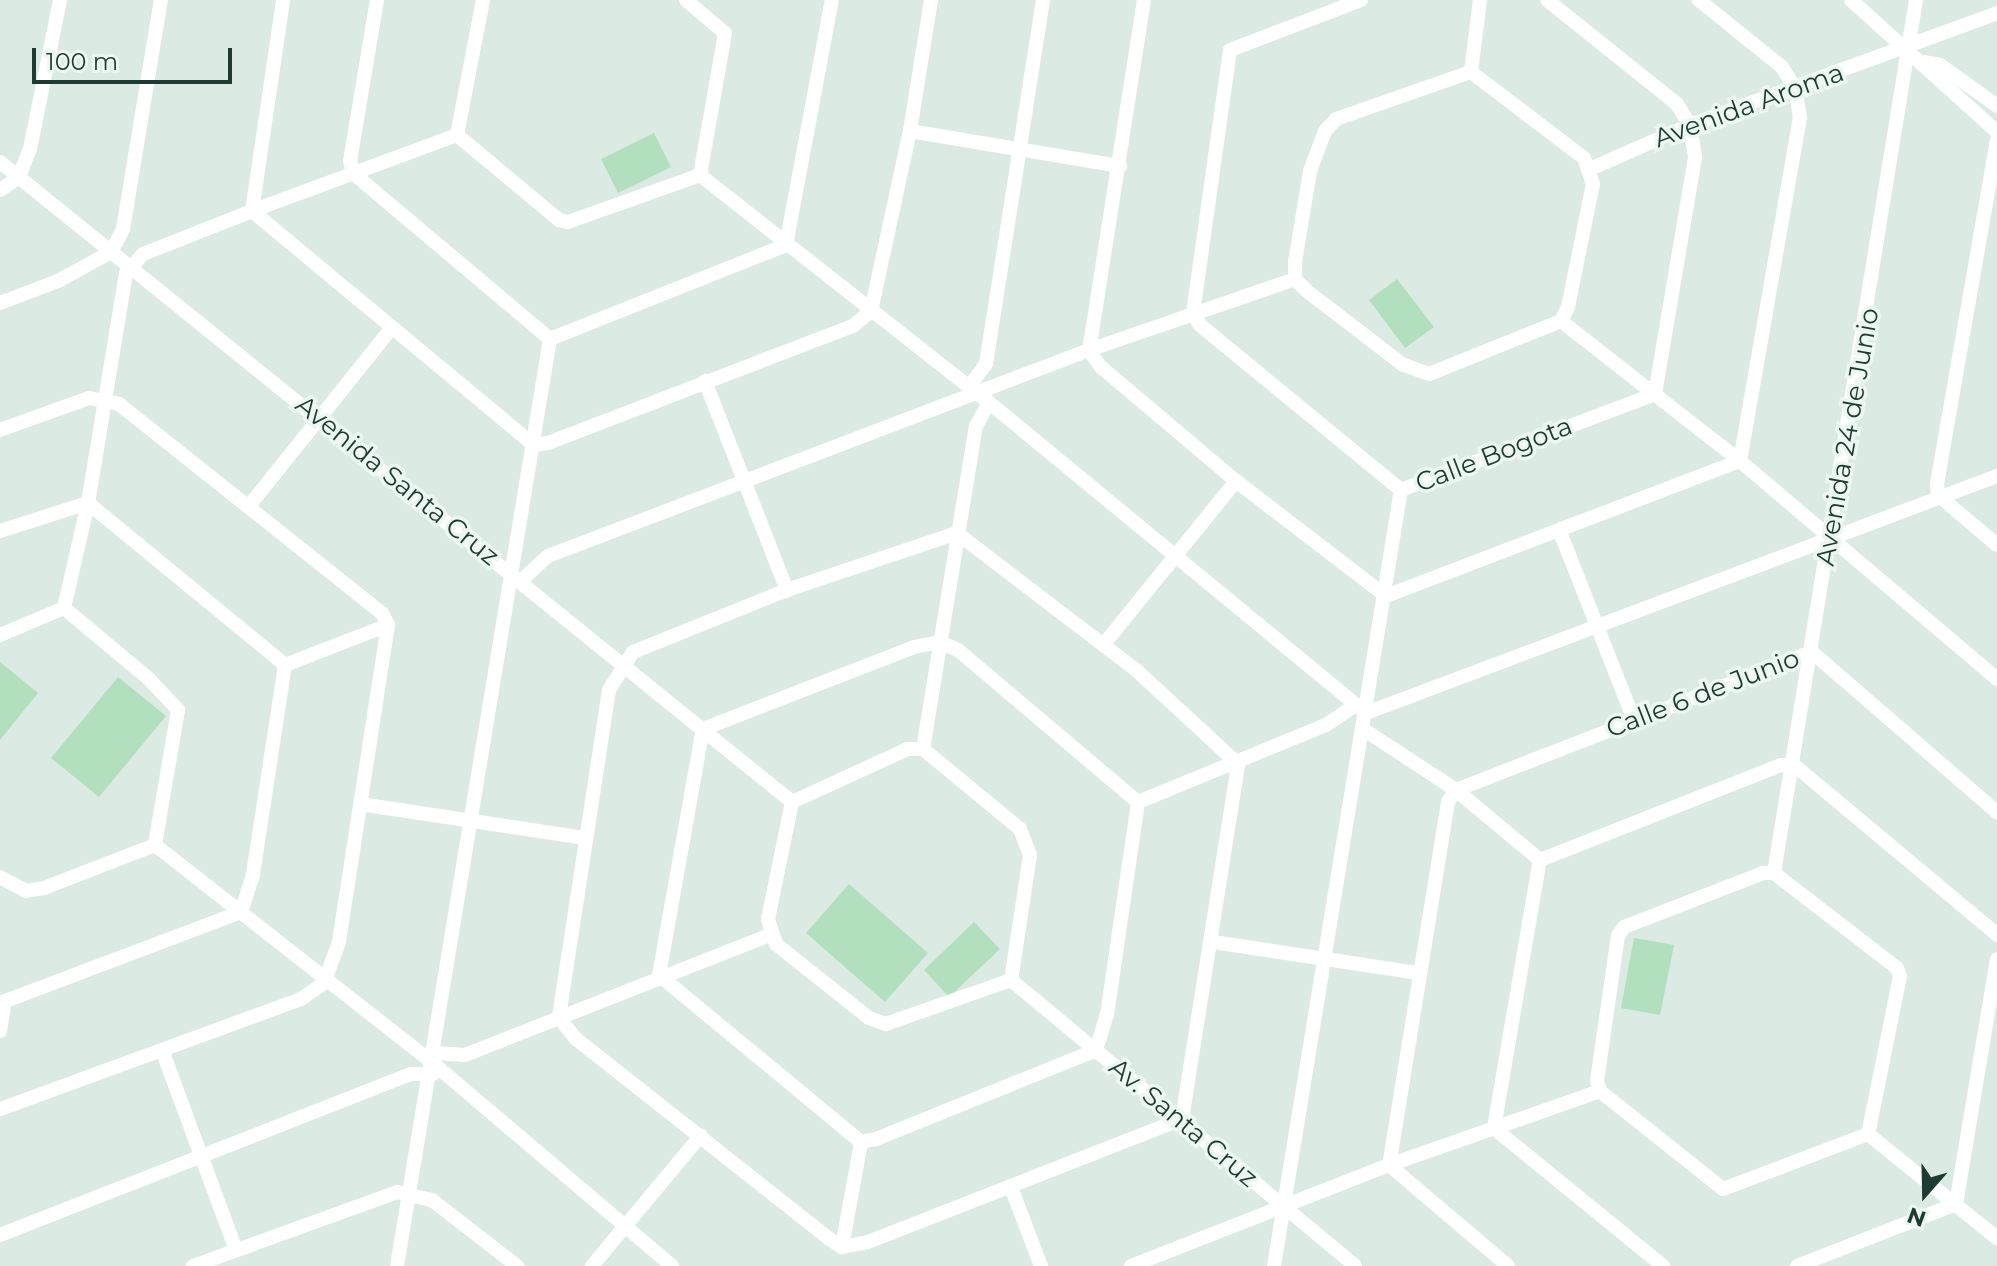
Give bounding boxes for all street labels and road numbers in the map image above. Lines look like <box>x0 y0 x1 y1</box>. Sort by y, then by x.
street label: Avenida Aroma <box>1650 57 1848 155</box>
street label: Avenida 24 de Junio <box>1810 306 1886 568</box>
street label: Avenida Santa Cruz <box>289 389 505 573</box>
street label: Calle Bogota <box>1411 411 1577 499</box>
street label: Calle 6 de Junio <box>1602 643 1804 745</box>
street label: Av. Santa Cruz <box>1102 1052 1264 1194</box>

